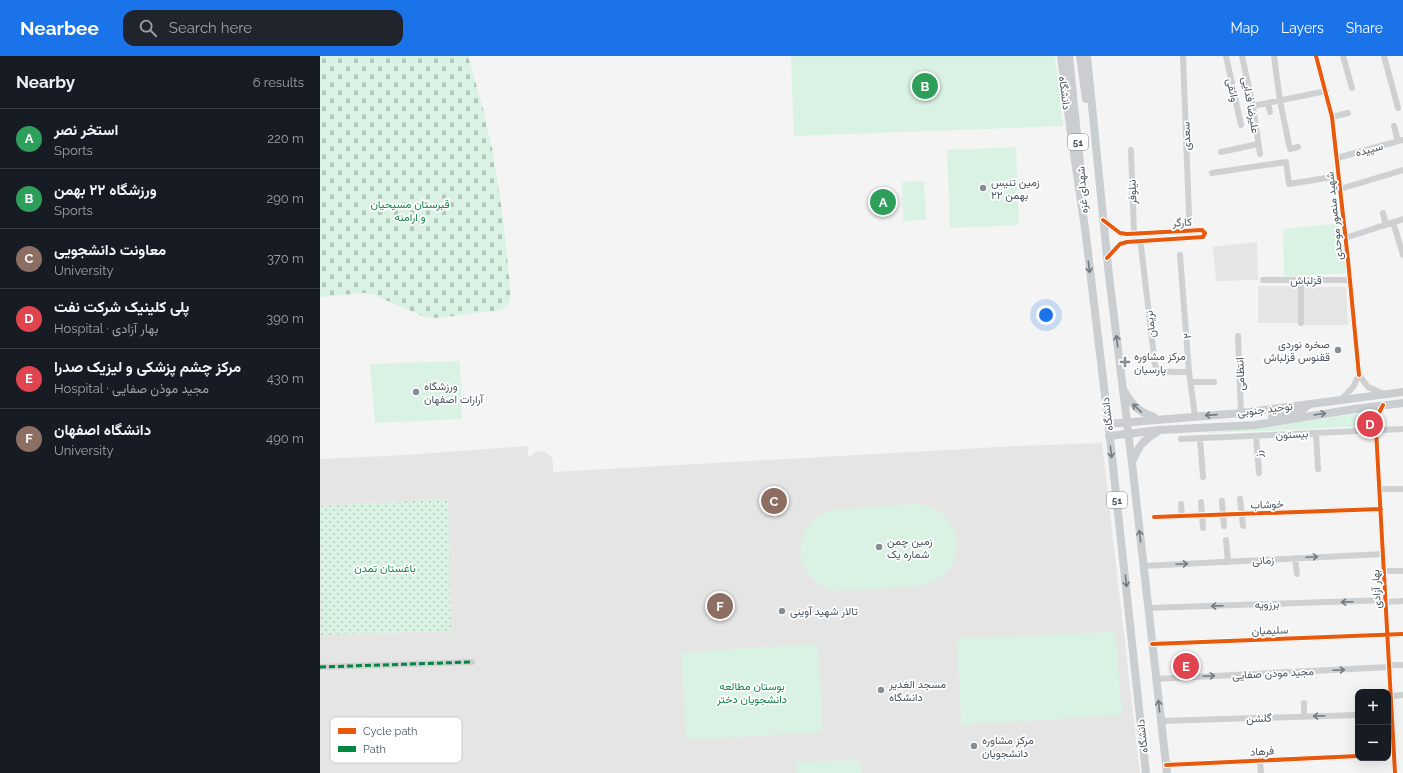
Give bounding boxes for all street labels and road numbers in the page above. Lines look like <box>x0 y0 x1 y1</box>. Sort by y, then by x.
street label: دانشگاه <box>1056 75 1073 111</box>
street label: علیرضا فدایی <box>1239 76 1262 135</box>
street label: واثقی <box>1224 77 1241 103</box>
street label: سعدی <box>1179 121 1193 150</box>
road number: 51 <box>1068 134 1088 150</box>
street label: سپیده <box>1354 139 1385 160</box>
street label: شهدای غزه <box>1074 166 1091 214</box>
street label: شهید منصور موحدی <box>1323 171 1346 261</box>
street label: نیلوفر <box>1126 179 1139 206</box>
street label: کارگر <box>1171 215 1192 230</box>
street label: قزلباش <box>1290 274 1322 287</box>
street label: نریمان <box>1142 310 1159 338</box>
street label: ۲ <box>1181 332 1194 339</box>
street label: انتظامی <box>1233 357 1248 391</box>
street label: دانشگاه <box>1099 396 1116 432</box>
street label: توحید جنوبی <box>1237 400 1294 419</box>
street label: بیستون <box>1275 427 1309 442</box>
street label: رز <box>1252 449 1265 459</box>
road number: 51 <box>1107 492 1127 508</box>
street label: خوشاب <box>1250 497 1284 512</box>
street label: زمانی <box>1252 553 1275 568</box>
street label: بهار آزادی <box>1369 569 1384 609</box>
street label: برزویه <box>1254 598 1280 611</box>
street label: سلیمیان <box>1251 623 1289 638</box>
street label: مجید موذن صفایی <box>1232 665 1314 682</box>
street label: گلشن <box>1246 712 1272 725</box>
street label: دانشگاه <box>1134 718 1151 753</box>
street label: فرهاد <box>1250 744 1274 759</box>

